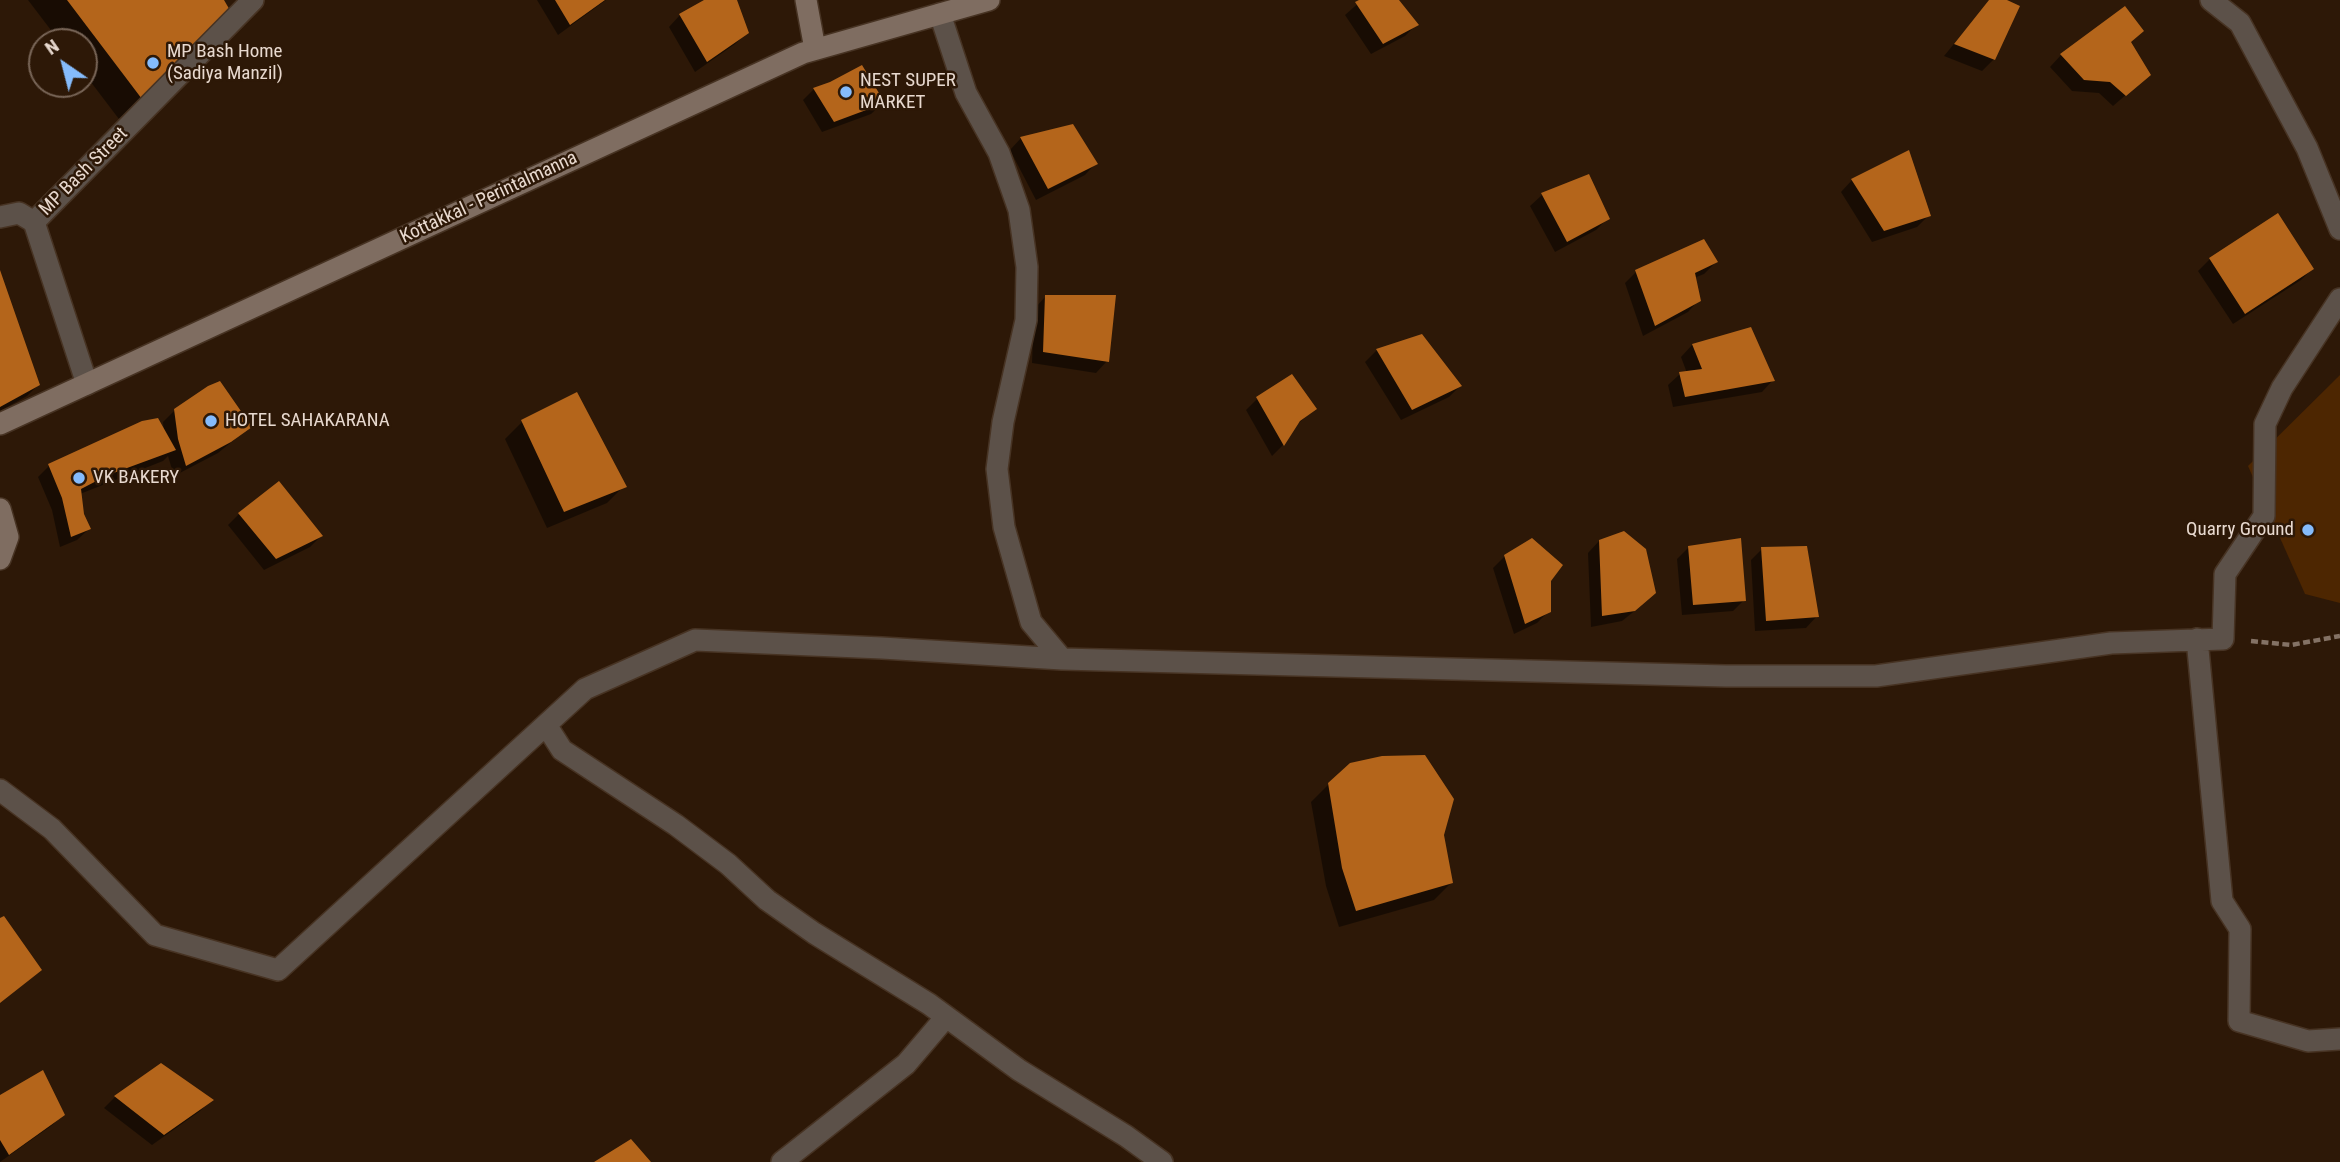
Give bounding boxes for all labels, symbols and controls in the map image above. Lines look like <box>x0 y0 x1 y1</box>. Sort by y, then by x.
north arrow <box>28 28 98 98</box>
text: N <box>40 34 63 60</box>
place label: MP Bash Home (Sadiya Manzil) <box>167 41 283 85</box>
marker: MP Bash Home (Sadiya Manzil) <box>145 55 161 71</box>
place label: NEST SUPER MARKET <box>860 70 956 114</box>
marker: NEST SUPER MARKET <box>838 84 854 100</box>
street label: MP Bash Street <box>35 123 133 221</box>
street label: Kottakkal - Perintalmanna <box>397 147 581 249</box>
place label: HOTEL SAHAKARANA <box>225 410 390 432</box>
marker: HOTEL SAHAKARANA <box>203 413 219 429</box>
place label: VK BAKERY <box>93 467 179 489</box>
marker: VK BAKERY <box>71 470 87 486</box>
place label: Quarry Ground <box>2186 519 2294 541</box>
marker: Quarry Ground <box>2300 522 2316 538</box>

